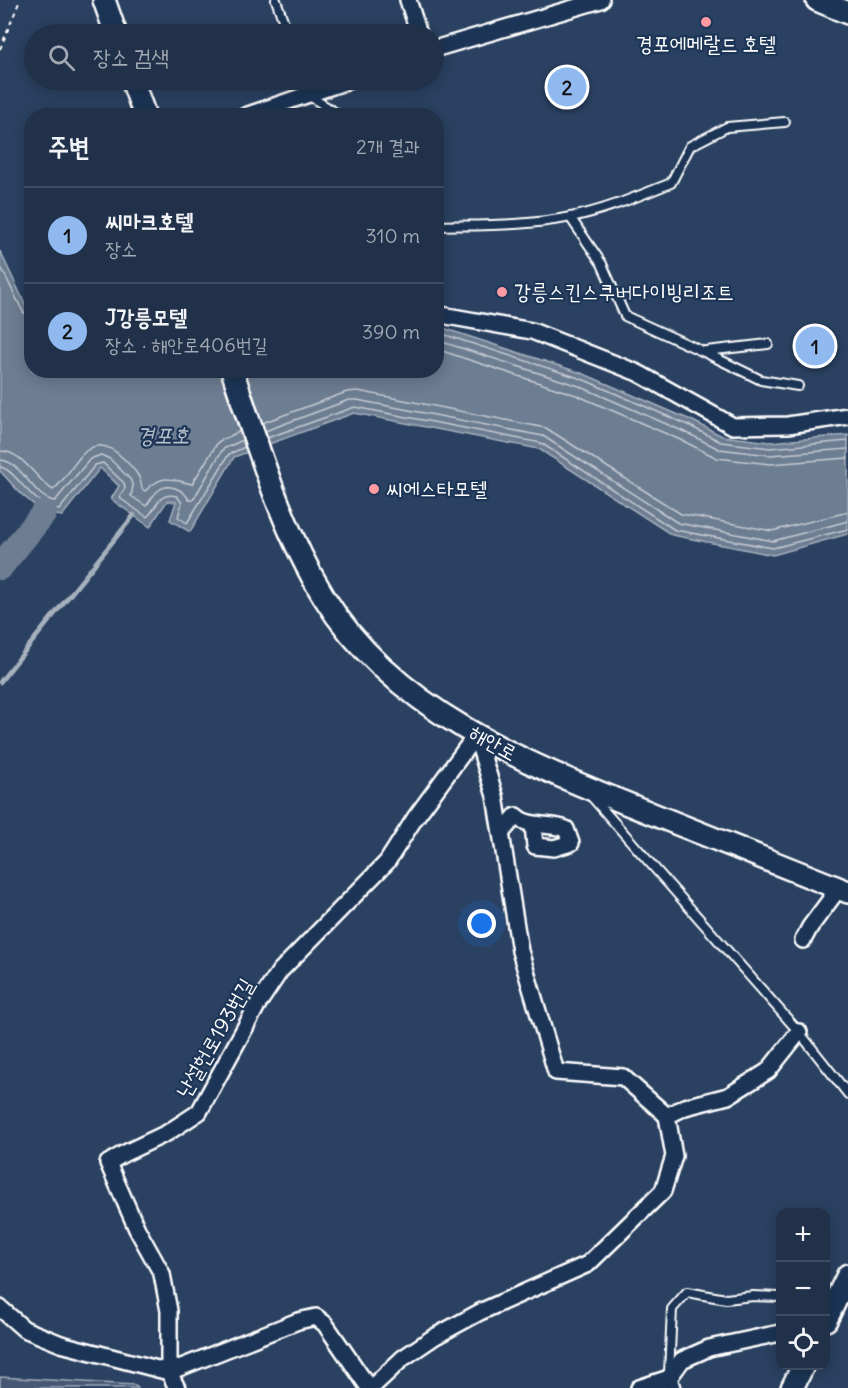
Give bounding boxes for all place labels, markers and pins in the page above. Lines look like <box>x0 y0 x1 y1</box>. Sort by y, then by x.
marker: 경포에메랄드 호텔 <box>699 15 713 29</box>
place label: 경포에메랄드 호텔 <box>636 30 776 57</box>
pin: 2 <box>548 64 586 110</box>
place label: 강릉스킨스쿠버다이빙리조트 <box>514 278 734 305</box>
marker: 강릉스킨스쿠버다이빙리조트 <box>495 285 509 299</box>
pin: 1 <box>796 324 834 368</box>
place label: 씨에스타모텔 <box>386 475 487 502</box>
marker: 씨에스타모텔 <box>367 482 381 496</box>

